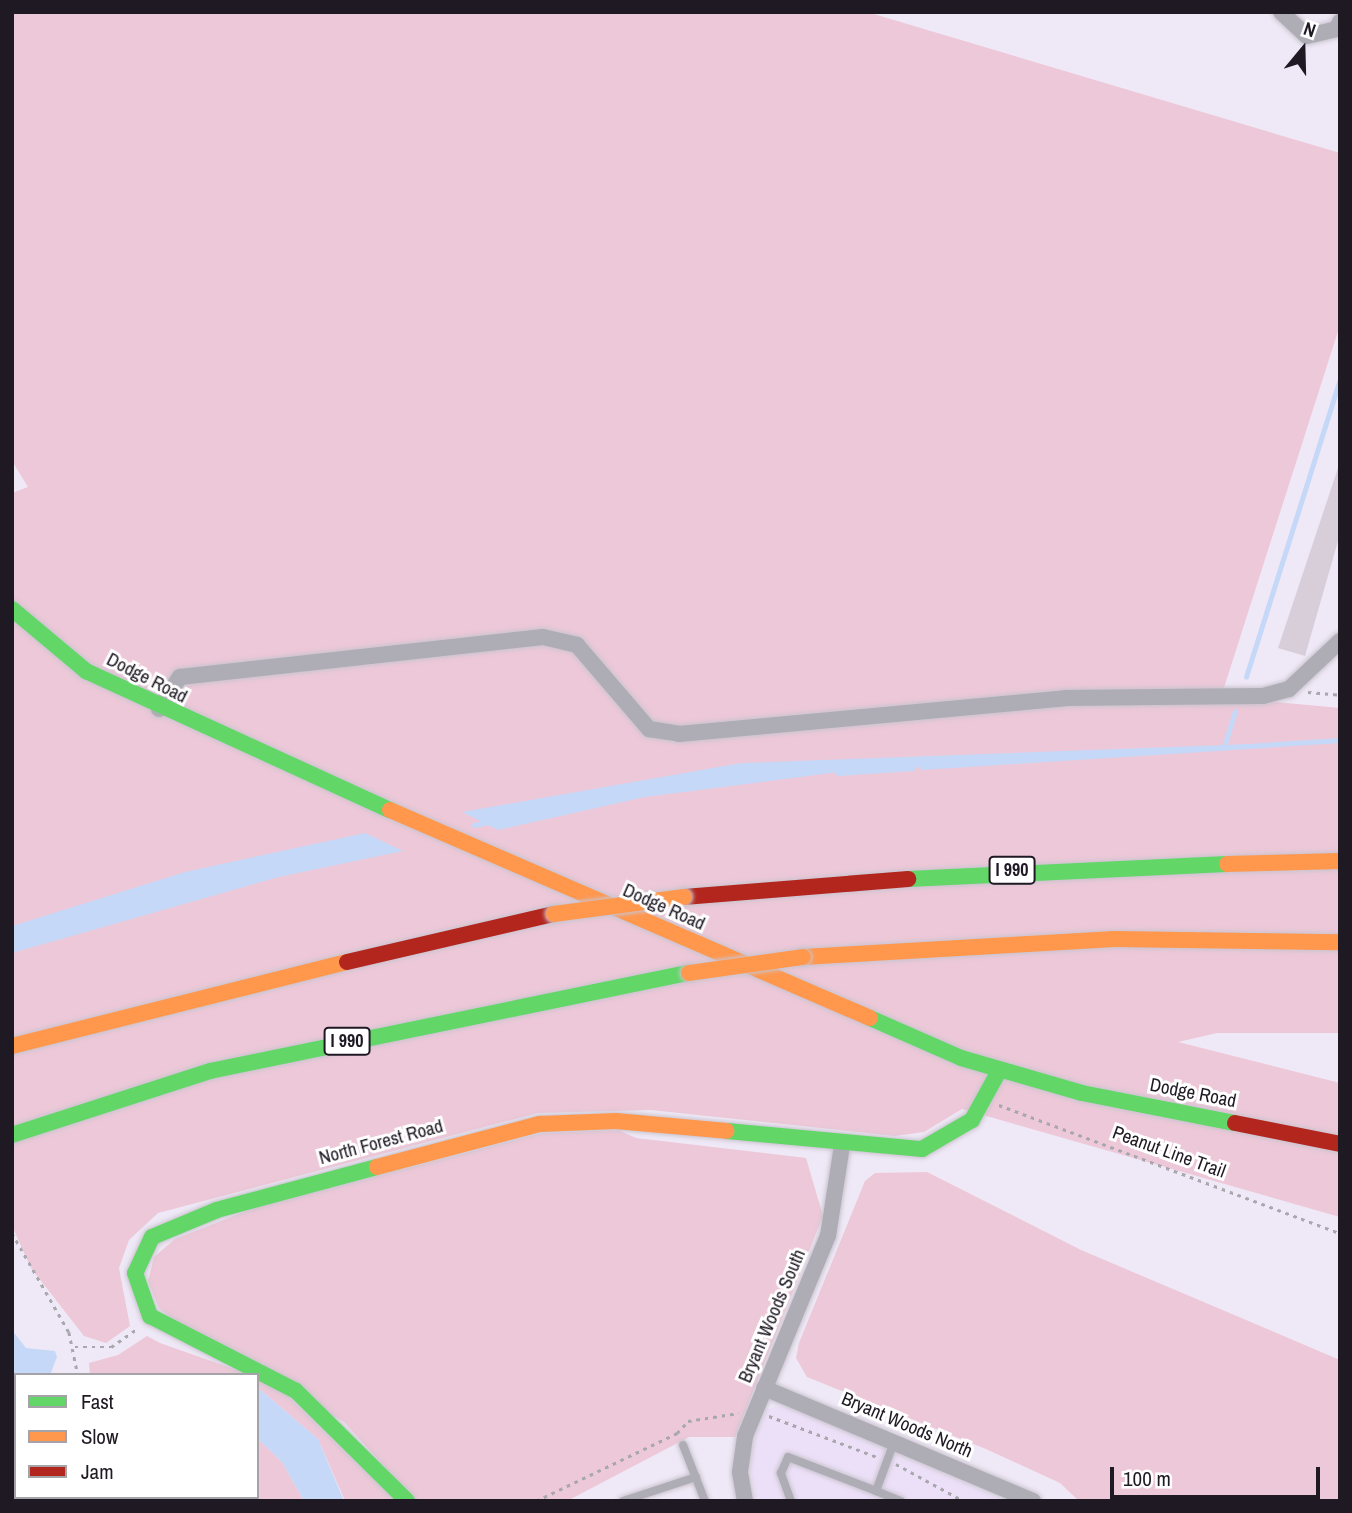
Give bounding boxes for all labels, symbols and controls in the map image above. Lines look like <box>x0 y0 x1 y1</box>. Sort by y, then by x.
north arrow <box>1268 14 1338 84</box>
text: N <box>1300 15 1319 43</box>
street label: Dodge Road <box>103 648 191 708</box>
road number: I 990 <box>988 856 1036 884</box>
street label: Dodge Road <box>619 879 709 935</box>
road number: I 990 <box>322 1026 372 1056</box>
street label: Dodge Road <box>1148 1073 1238 1113</box>
street label: North Forest Road <box>317 1115 445 1169</box>
street label: Peanut Line Trail <box>1109 1121 1229 1183</box>
street label: Bryant Woods South <box>734 1246 810 1386</box>
legend <box>14 1373 259 1499</box>
text: Fast <box>81 1387 114 1416</box>
street label: Bryant Woods North <box>838 1387 976 1463</box>
text: Slow <box>81 1422 118 1451</box>
scale bar <box>1114 1454 1324 1498</box>
text: Jam <box>81 1457 114 1486</box>
text: 100 m <box>1123 1464 1171 1493</box>

